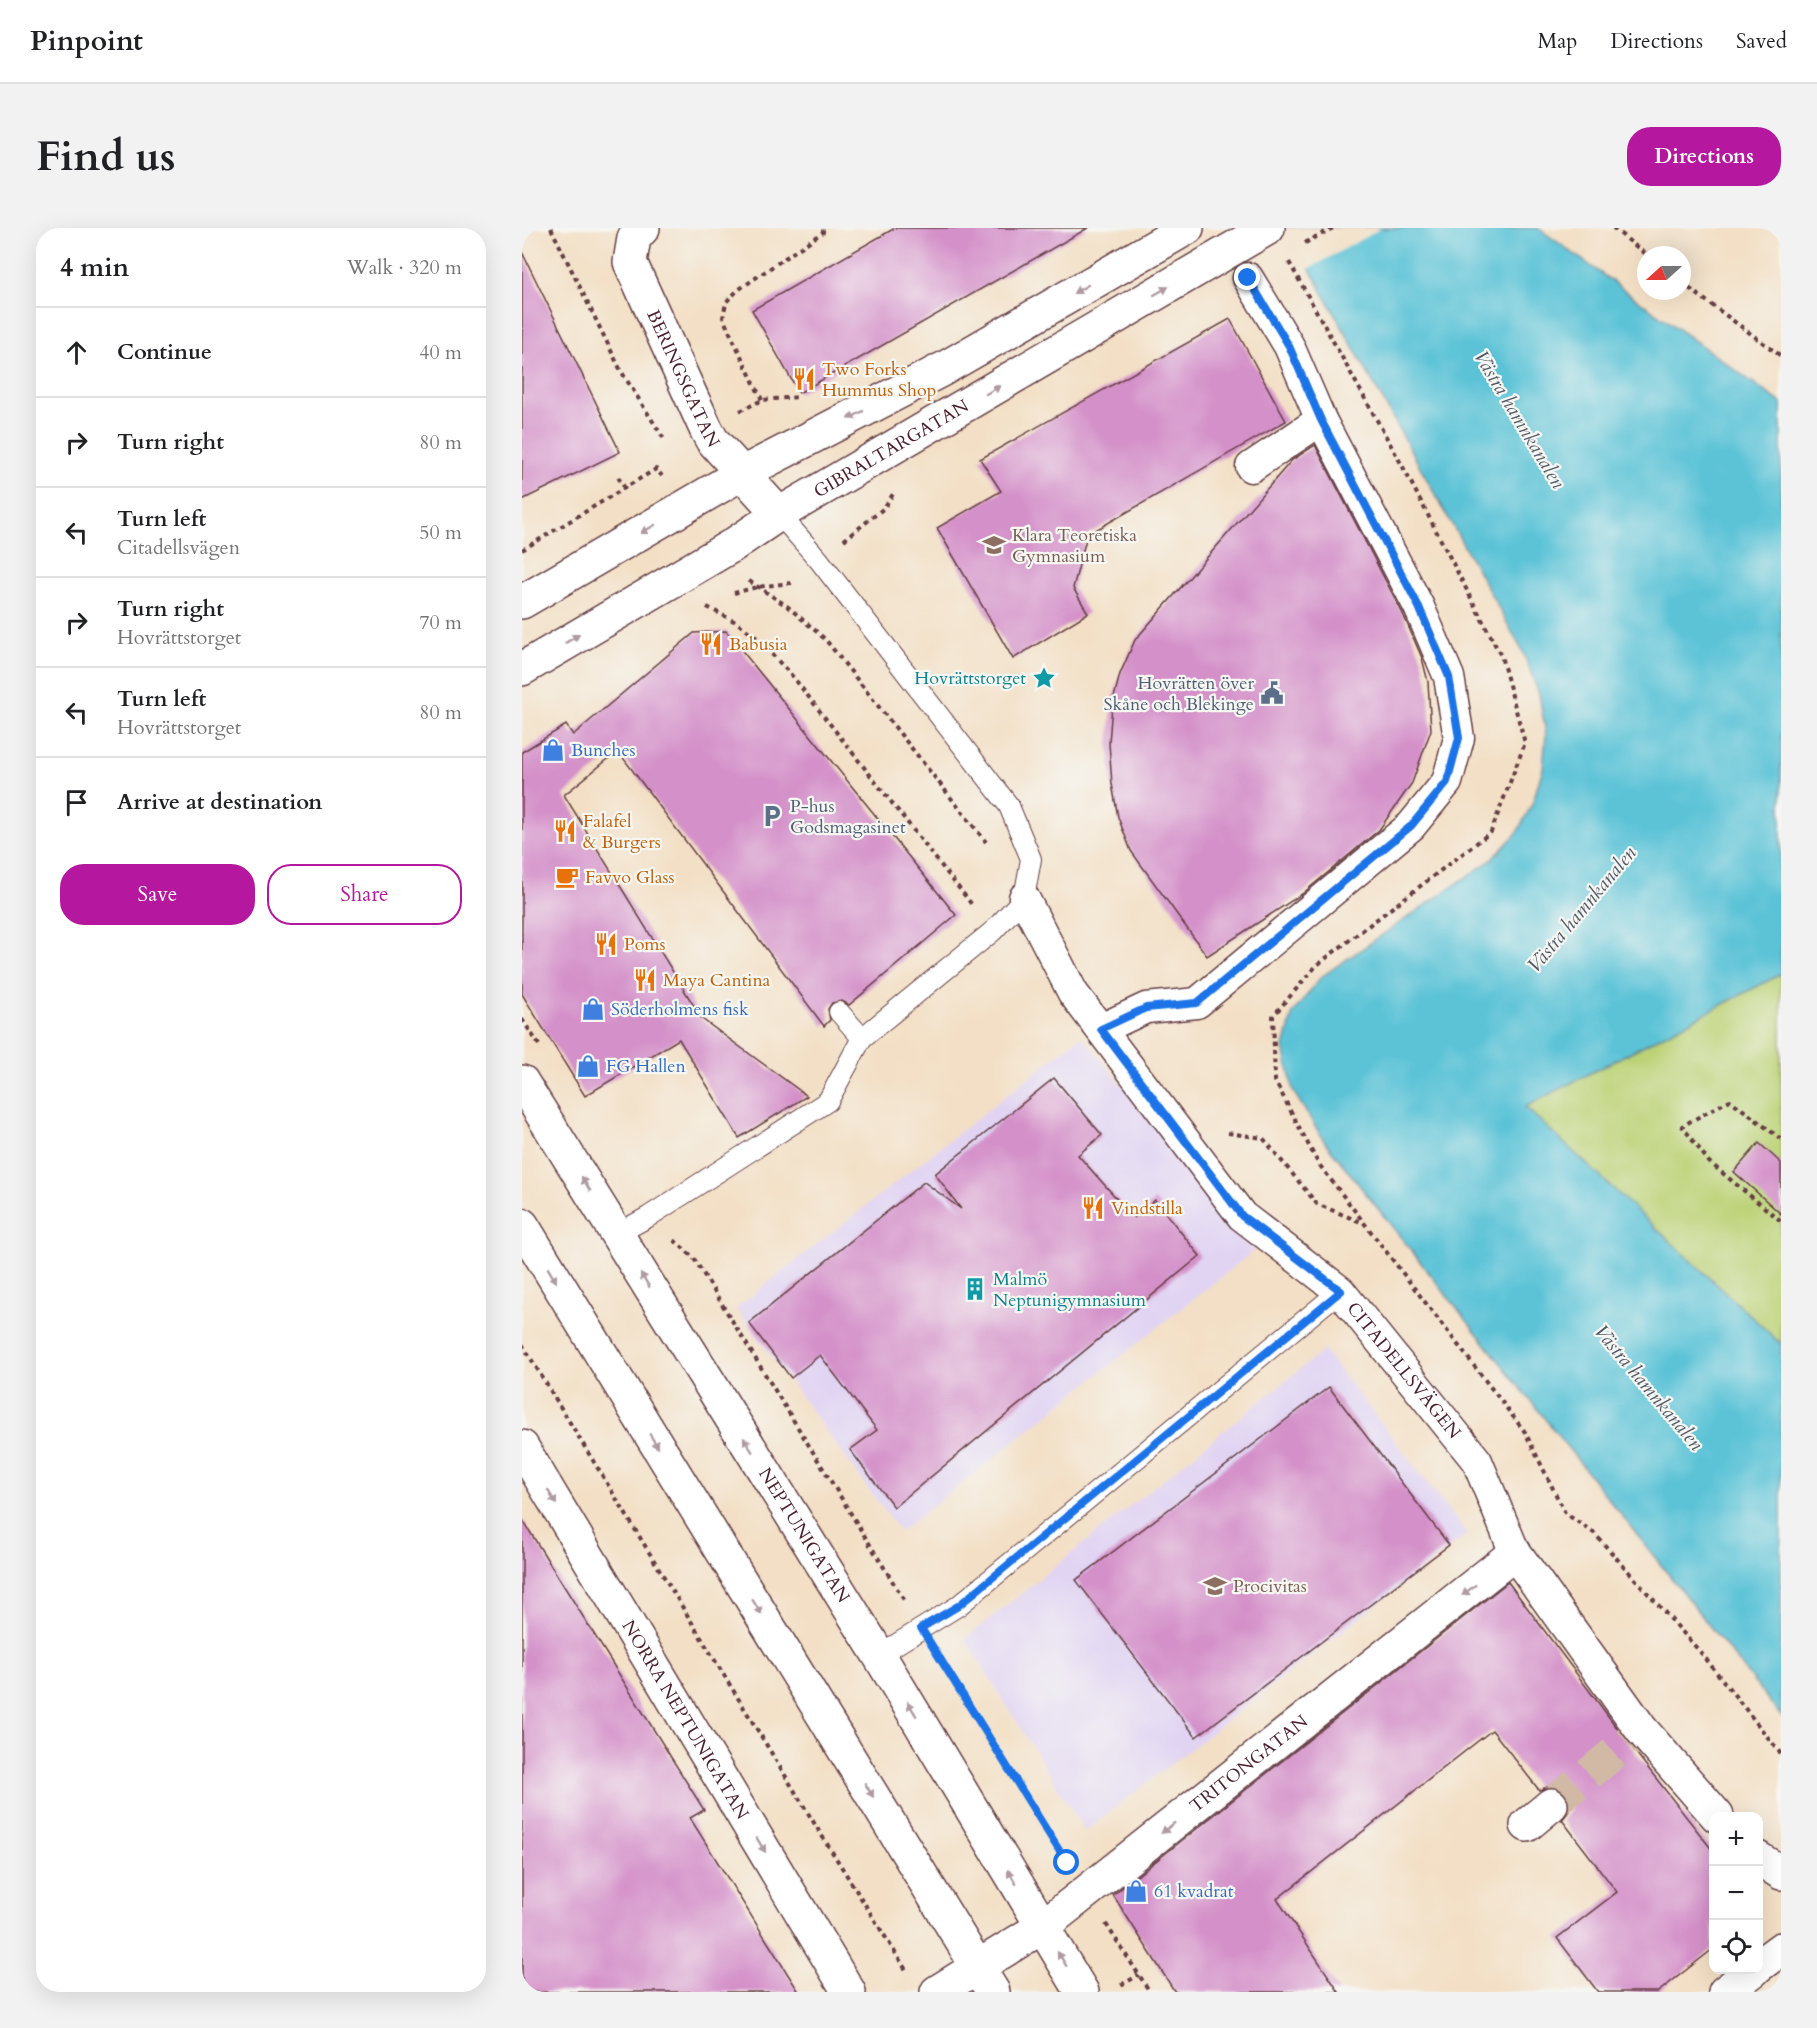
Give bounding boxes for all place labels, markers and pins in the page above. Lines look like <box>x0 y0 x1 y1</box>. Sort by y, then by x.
place label: Two Forks Hummus Shop <box>822 357 936 403</box>
restaurant icon: Two Forks Hummus Shop <box>791 366 817 392</box>
place label: Klara Teoretiska Gymnasium <box>1012 523 1137 569</box>
school or university icon: Klara Teoretiska Gymnasium <box>981 532 1007 558</box>
restaurant icon: Babusia <box>698 631 724 657</box>
place label: Babusia <box>729 632 788 657</box>
place icon: Hovrättstorget <box>1031 665 1057 691</box>
place label: Hovrättstorget <box>914 666 1026 691</box>
place label: Hovrätten över Skåne och Blekinge <box>1104 671 1254 717</box>
public building icon: Hovrätten över Skåne och Blekinge <box>1259 680 1285 706</box>
shop icon: Bunches <box>540 737 566 763</box>
place label: Bunches <box>571 738 636 763</box>
place label: P-hus Godsmagasinet <box>790 794 906 840</box>
parking icon: P-hus Godsmagasinet <box>759 803 785 829</box>
place label: Falafel & Burgers <box>583 809 661 855</box>
restaurant icon: Falafel & Burgers <box>552 818 578 844</box>
cafe icon: Favvo Glass <box>554 864 580 890</box>
place label: Favvo Glass <box>585 865 674 890</box>
restaurant icon: Poms <box>593 931 619 957</box>
place label: Poms <box>624 932 666 957</box>
restaurant icon: Maya Cantina <box>632 967 658 993</box>
place label: Maya Cantina <box>663 968 771 993</box>
shop icon: Söderholmens fisk <box>580 996 606 1022</box>
place label: Söderholmens fisk <box>611 997 749 1022</box>
shop icon: FG Hallen <box>575 1053 601 1079</box>
place label: FG Hallen <box>606 1054 686 1079</box>
restaurant icon: Vindstilla <box>1080 1195 1106 1221</box>
place label: Vindstilla <box>1111 1196 1183 1221</box>
place label: Malmö Neptunigymnasium <box>993 1267 1147 1313</box>
building icon: Malmö Neptunigymnasium <box>962 1276 988 1302</box>
school or university icon: Procivitas <box>1202 1573 1228 1599</box>
place label: Procivitas <box>1233 1574 1307 1599</box>
shop icon: 61 kvadrat <box>1123 1878 1149 1904</box>
place label: 61 kvadrat <box>1154 1879 1234 1904</box>

